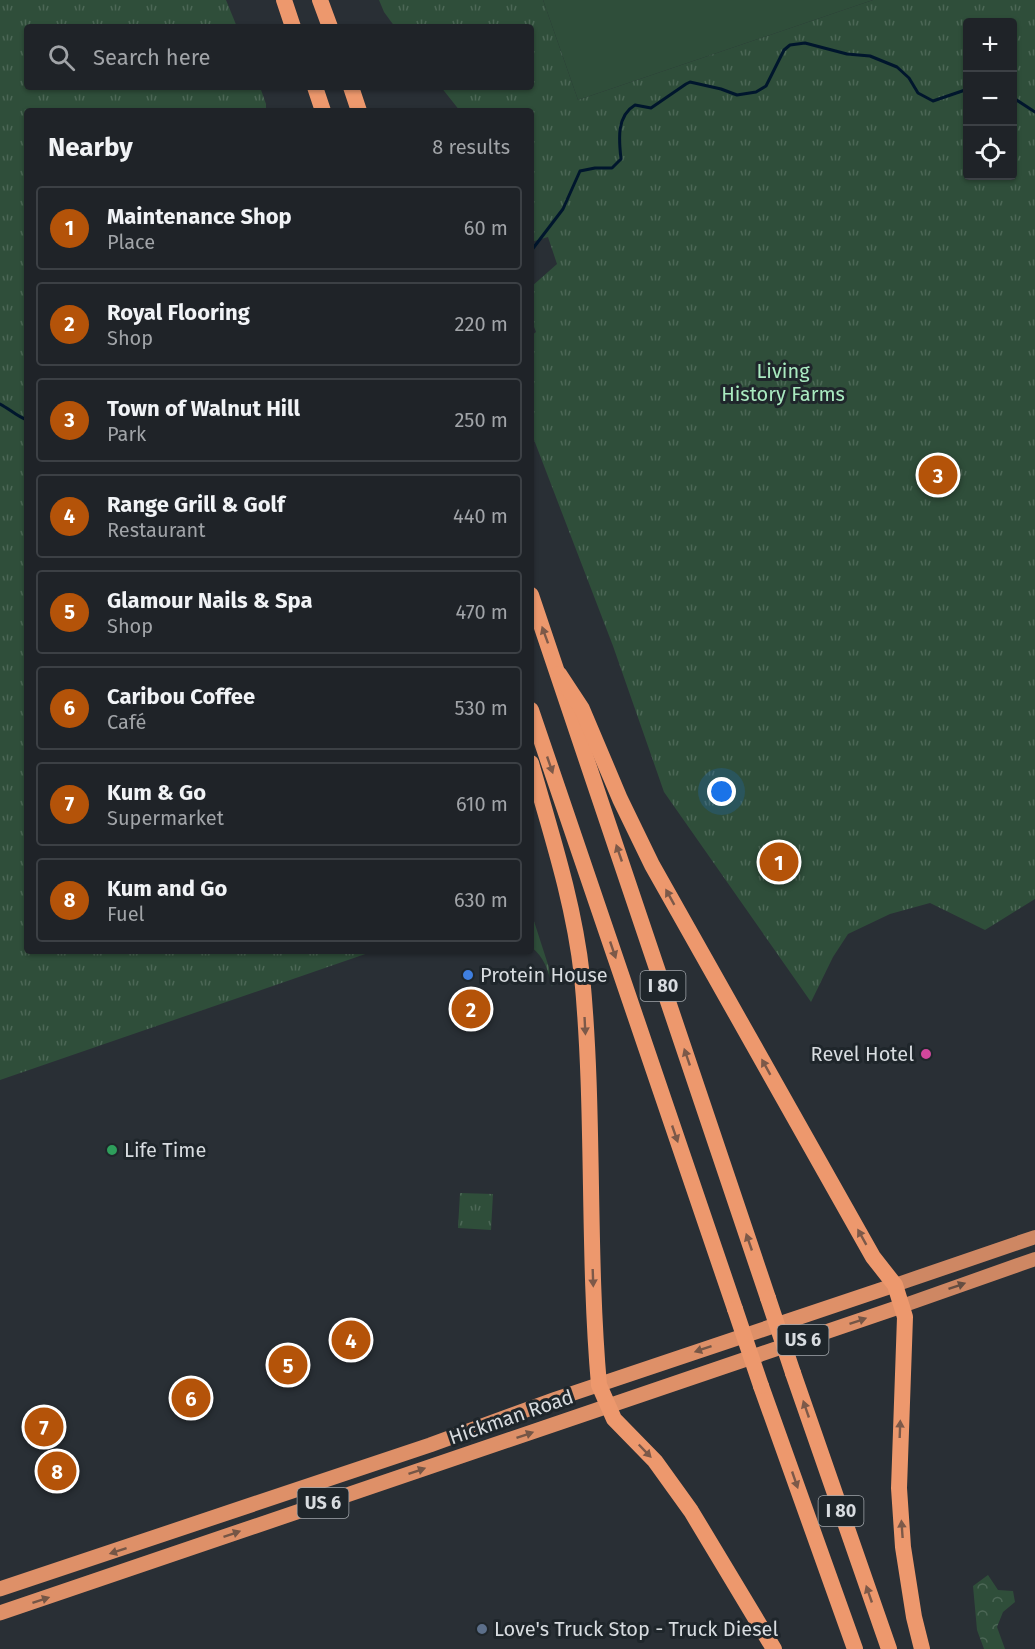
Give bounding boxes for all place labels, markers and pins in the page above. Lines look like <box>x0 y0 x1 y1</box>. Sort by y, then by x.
pin: 3 <box>918 452 958 498</box>
pin: 1 <box>760 840 798 884</box>
place label: Protein House <box>480 963 608 987</box>
marker: Protein House <box>461 968 475 982</box>
pin: 2 <box>452 986 490 1032</box>
place label: Revel Hotel <box>811 1042 914 1066</box>
marker: Revel Hotel <box>919 1047 933 1061</box>
place label: Life Time <box>124 1138 206 1162</box>
marker: Life Time <box>105 1143 119 1157</box>
pin: 4 <box>332 1318 370 1362</box>
pin: 5 <box>268 1342 308 1388</box>
pin: 6 <box>172 1376 210 1420</box>
pin: 7 <box>24 1404 63 1450</box>
pin: 8 <box>38 1448 76 1494</box>
place label: Love's Truck Stop - Truck Diesel <box>494 1617 778 1641</box>
marker: Love's Truck Stop - Truck Diesel <box>475 1622 489 1636</box>

